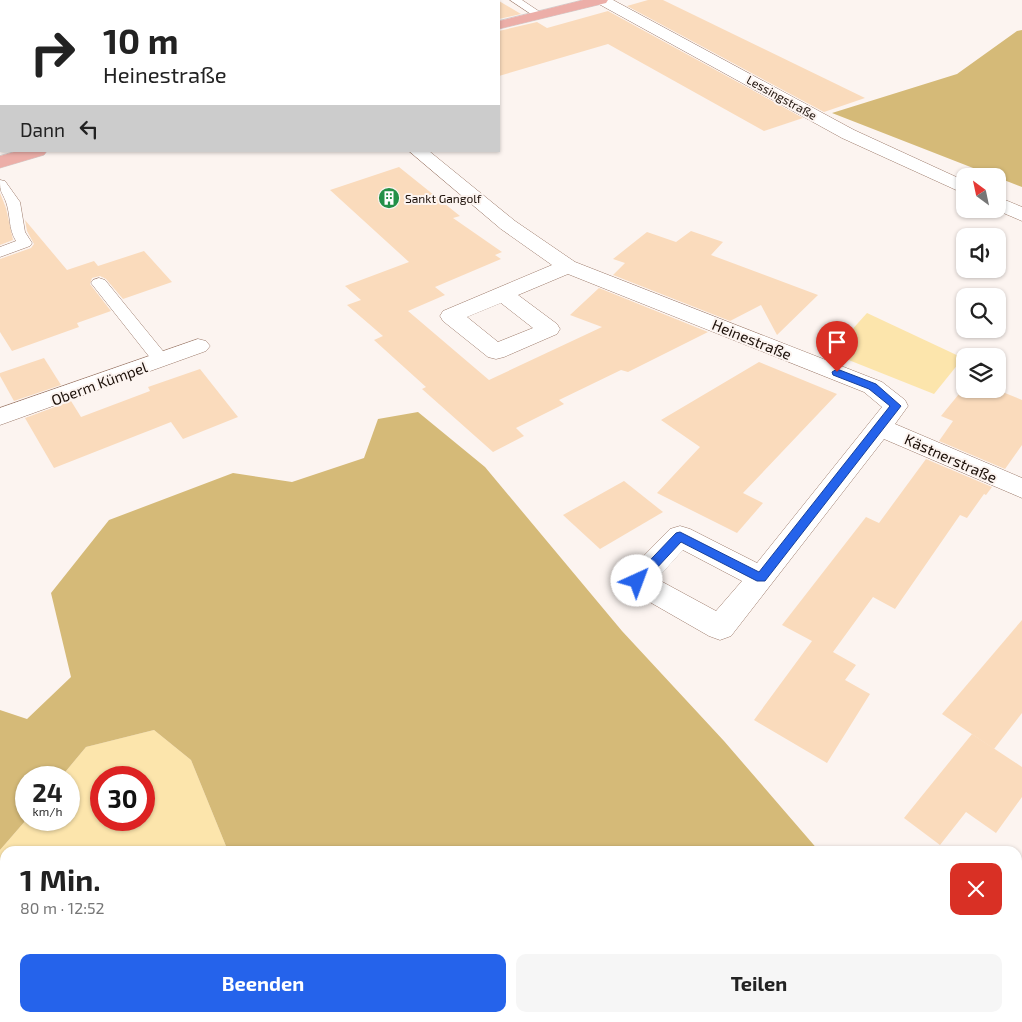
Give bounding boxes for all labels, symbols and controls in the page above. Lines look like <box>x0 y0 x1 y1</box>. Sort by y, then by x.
text: 10 m <box>103 19 179 61</box>
icon: right <box>20 20 85 85</box>
text: Heinestraße <box>103 61 227 87</box>
street label: Lessingstraße <box>744 72 820 122</box>
icon: left <box>75 115 103 143</box>
text: Dann <box>20 118 65 141</box>
north arrow <box>956 168 1006 218</box>
map controls <box>956 168 1006 398</box>
building icon: Sankt Gangolf <box>377 186 401 210</box>
place label: Sankt Gangolf <box>405 191 482 205</box>
button: sound <box>956 228 1006 278</box>
button: search <box>956 288 1006 338</box>
street label: Heinestraße <box>710 315 794 363</box>
pin <box>816 321 858 372</box>
icon: arrive <box>823 328 851 356</box>
button: layers <box>956 348 1006 398</box>
street label: Oberm Kümpel <box>49 357 150 409</box>
street label: Kästnerstraße <box>902 430 1000 486</box>
position arrow <box>610 554 662 606</box>
speed limit sign: 30 <box>90 766 155 831</box>
text: 24 <box>32 777 63 807</box>
text: km/h <box>33 804 62 818</box>
text: 1 Min. <box>20 861 101 897</box>
button: close <box>950 863 1002 915</box>
text: 80 m · 12:52 <box>20 898 105 917</box>
button: Beenden <box>20 954 506 1012</box>
button: Teilen <box>516 954 1002 1012</box>

